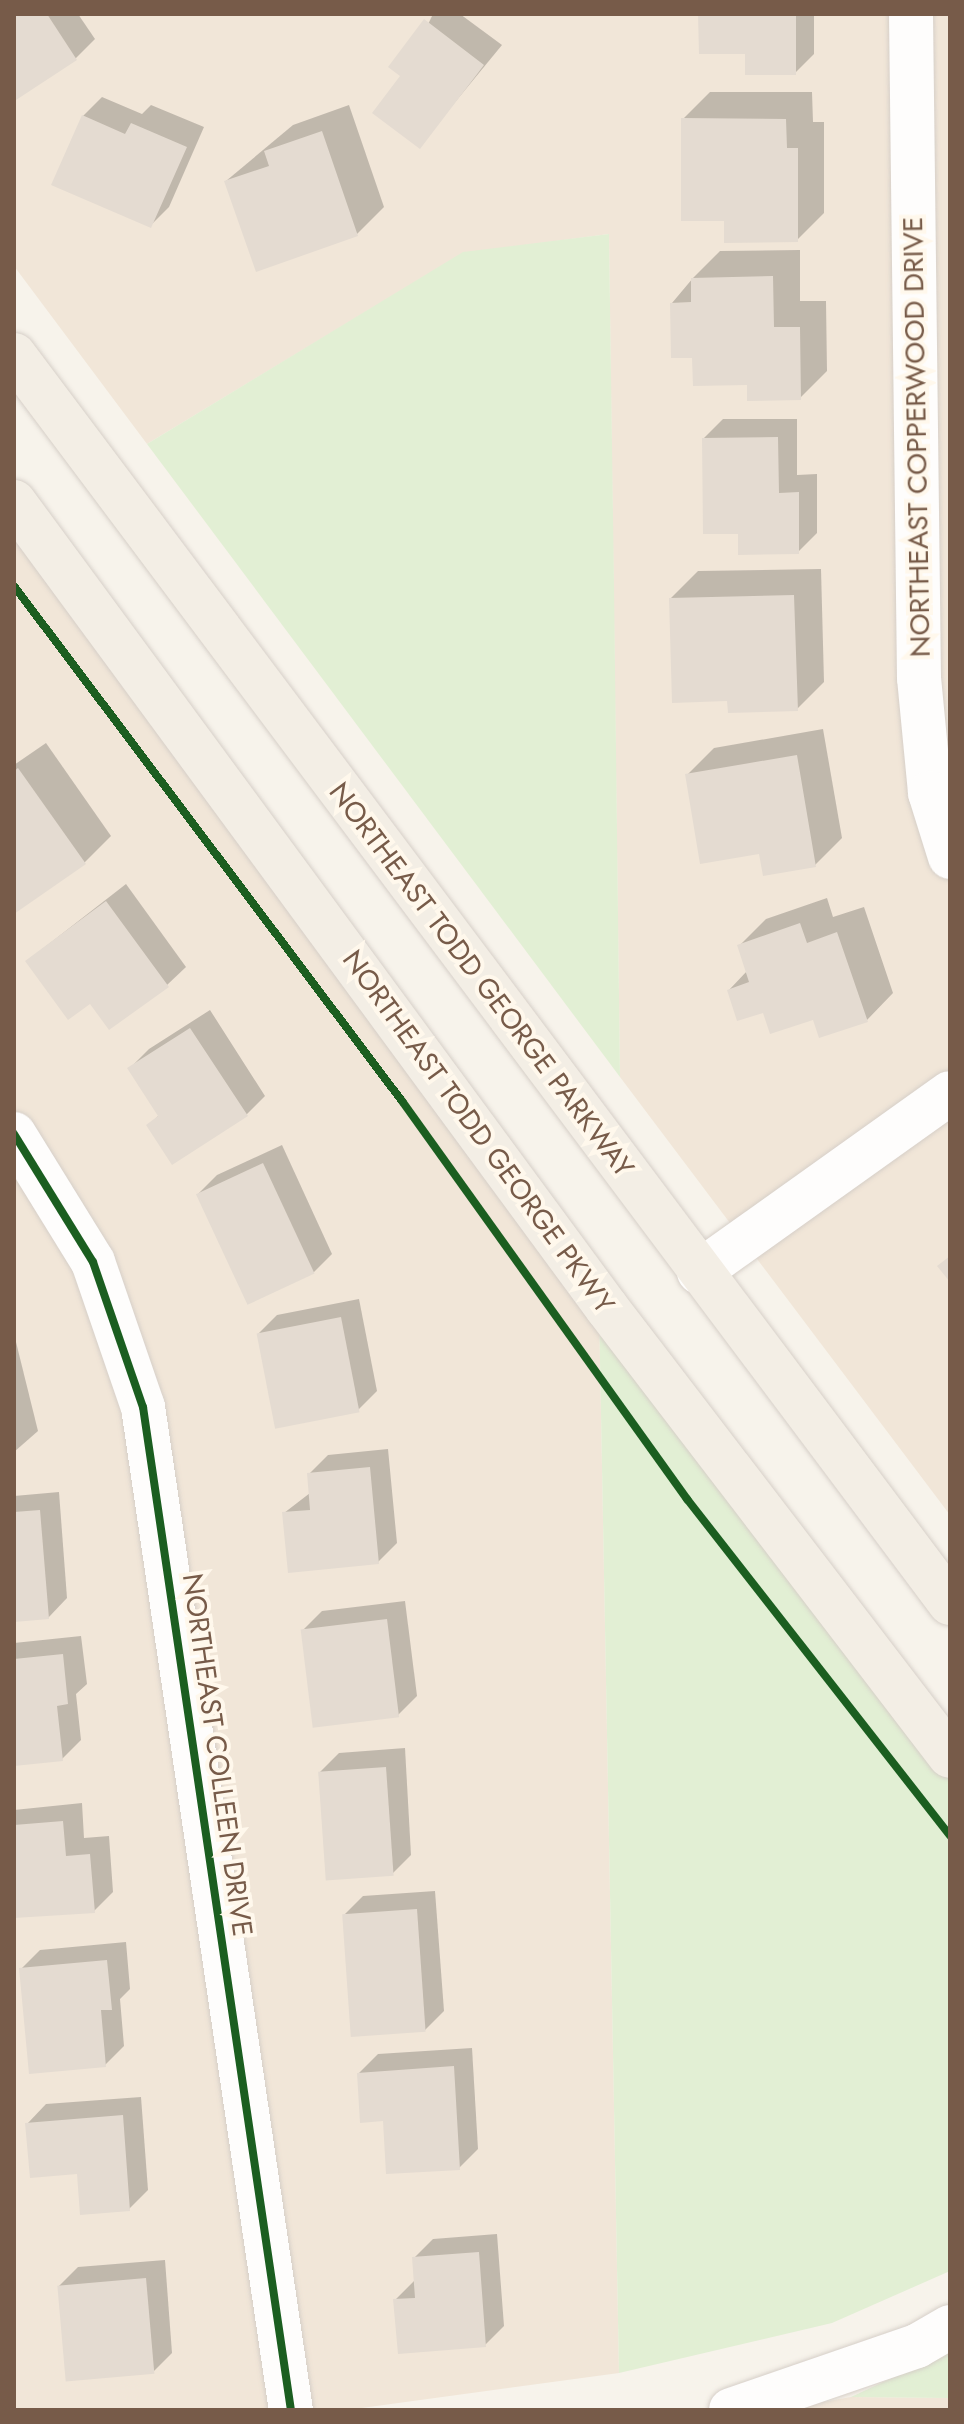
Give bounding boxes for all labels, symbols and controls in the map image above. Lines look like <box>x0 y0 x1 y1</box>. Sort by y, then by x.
street label: NORTHEAST COPPERWOOD DRIVE <box>896 216 938 658</box>
street label: NORTHEAST TODD GEORGE PARKWAY <box>322 776 640 1184</box>
street label: NORTHEAST TODD GEORGE PKWY <box>335 944 621 1320</box>
street label: NORTHEAST COLLEEN DRIVE <box>175 1571 259 1939</box>

